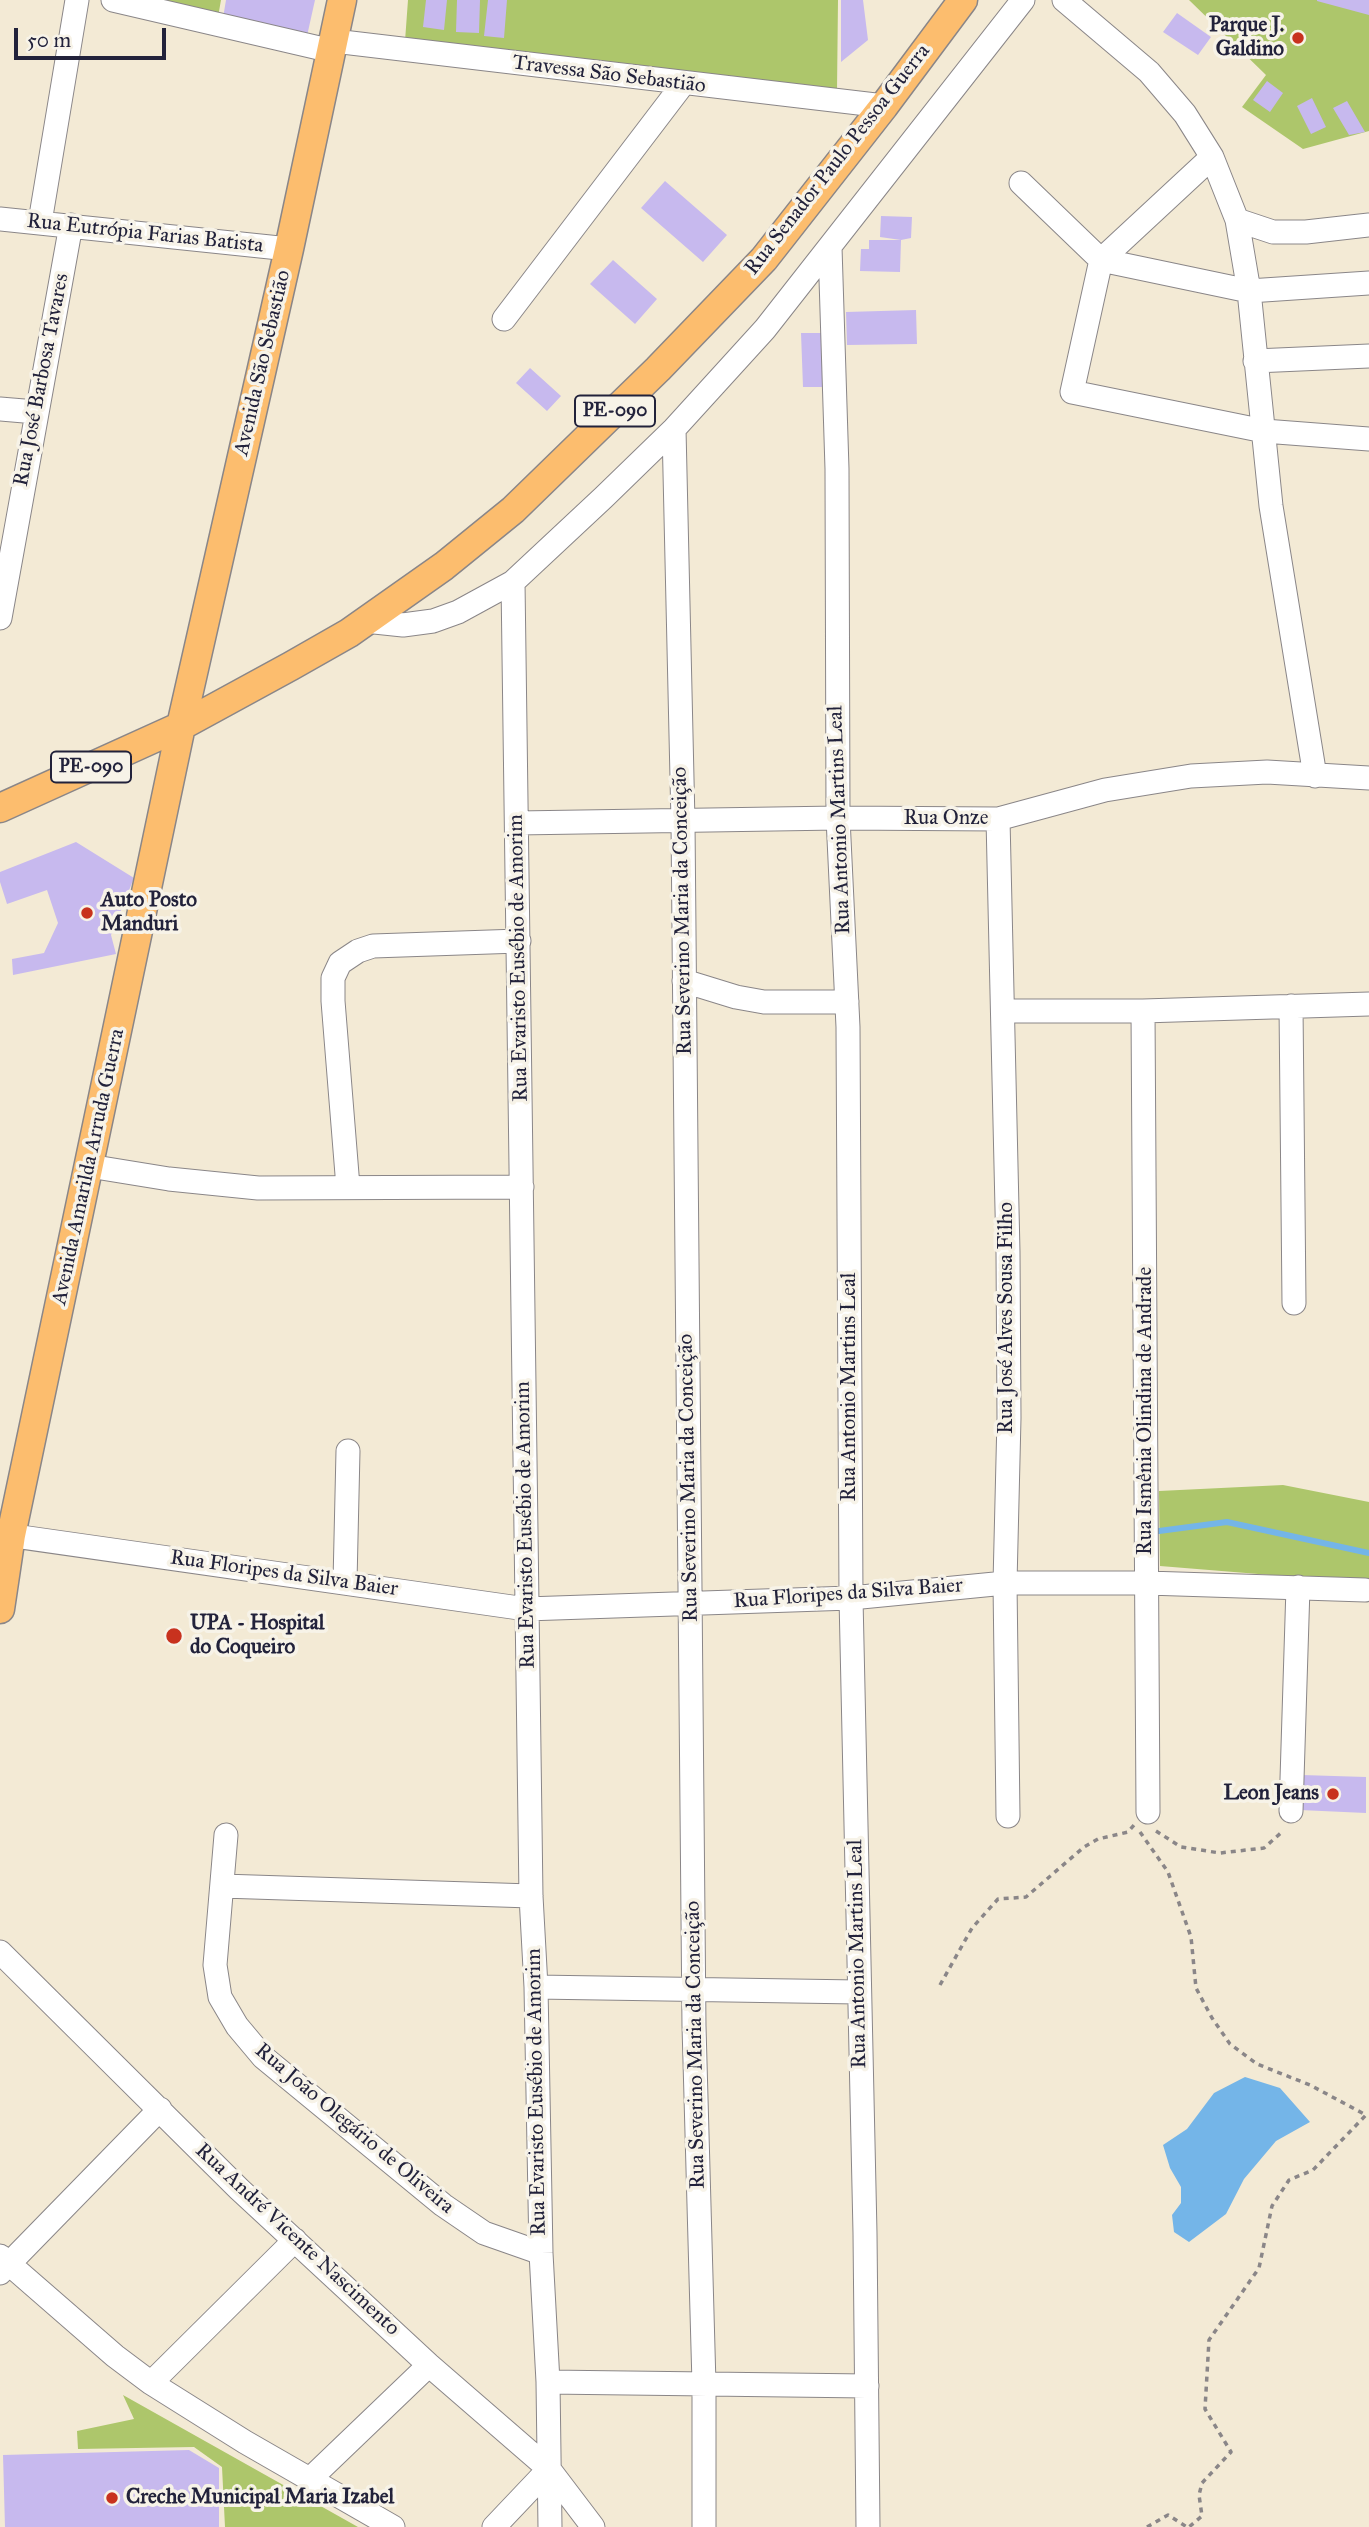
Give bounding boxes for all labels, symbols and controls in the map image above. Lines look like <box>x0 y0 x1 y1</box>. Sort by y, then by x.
place label: Parque J. Galdino <box>1209 13 1284 63</box>
scale bar <box>18 14 170 58</box>
text: 50 m <box>27 27 71 53</box>
marker: Parque J. Galdino <box>1290 30 1306 46</box>
street label: Rua Senador Paulo Pessoa Guerra <box>740 40 936 280</box>
street label: Travessa São Sebastião <box>511 51 707 99</box>
street label: Rua Eutrópia Farias Batista <box>25 209 265 259</box>
street label: Avenida São Sebastião <box>229 268 297 458</box>
street label: Rua José Barbosa Tavares <box>9 271 75 489</box>
road number: PE-090 <box>575 396 655 426</box>
street label: Rua Antonio Martins Leal <box>823 705 857 935</box>
road number: PE-090 <box>51 752 131 782</box>
street label: Rua Severino Maria da Conceição <box>668 767 698 1055</box>
street label: Rua Onze <box>904 806 988 832</box>
street label: Rua Evaristo Eusébio de Amorim <box>504 814 534 1102</box>
place label: Auto Posto Manduri <box>101 888 197 938</box>
marker: Auto Posto Manduri <box>79 905 95 921</box>
street label: Avenida Amarilda Arruda Guerra <box>47 1027 131 1307</box>
street label: Rua José Alves Sousa Filho <box>994 1202 1020 1434</box>
street label: Rua Ismênia Olindina de Andrade <box>1133 1267 1159 1555</box>
street label: Rua Antonio Martins Leal <box>837 1272 863 1502</box>
street label: Rua Severino Maria da Conceição <box>674 1334 704 1622</box>
street label: Rua Evaristo Eusébio de Amorim <box>511 1381 541 1669</box>
street label: Rua Floripes da Silva Baier <box>168 1546 400 1602</box>
street label: Rua Floripes da Silva Baier <box>732 1573 964 1615</box>
place label: UPA - Hospital do Coqueiro <box>190 1611 324 1661</box>
marker: UPA - Hospital do Coqueiro <box>164 1626 184 1646</box>
place label: Leon Jeans <box>1223 1781 1319 1807</box>
marker: Leon Jeans <box>1325 1786 1341 1802</box>
street label: Rua Antonio Martins Leal <box>843 1839 873 2069</box>
street label: Rua Severino Maria da Conceição <box>681 1901 711 2189</box>
street label: Rua Evaristo Eusébio de Amorim <box>522 1948 552 2236</box>
street label: Rua João Olegário de Oliveira <box>249 2038 459 2220</box>
street label: Rua André Vicente Nascimento <box>190 2139 404 2341</box>
place label: Creche Municipal Maria Izabel <box>126 2485 394 2511</box>
marker: Creche Municipal Maria Izabel <box>104 2490 120 2506</box>

